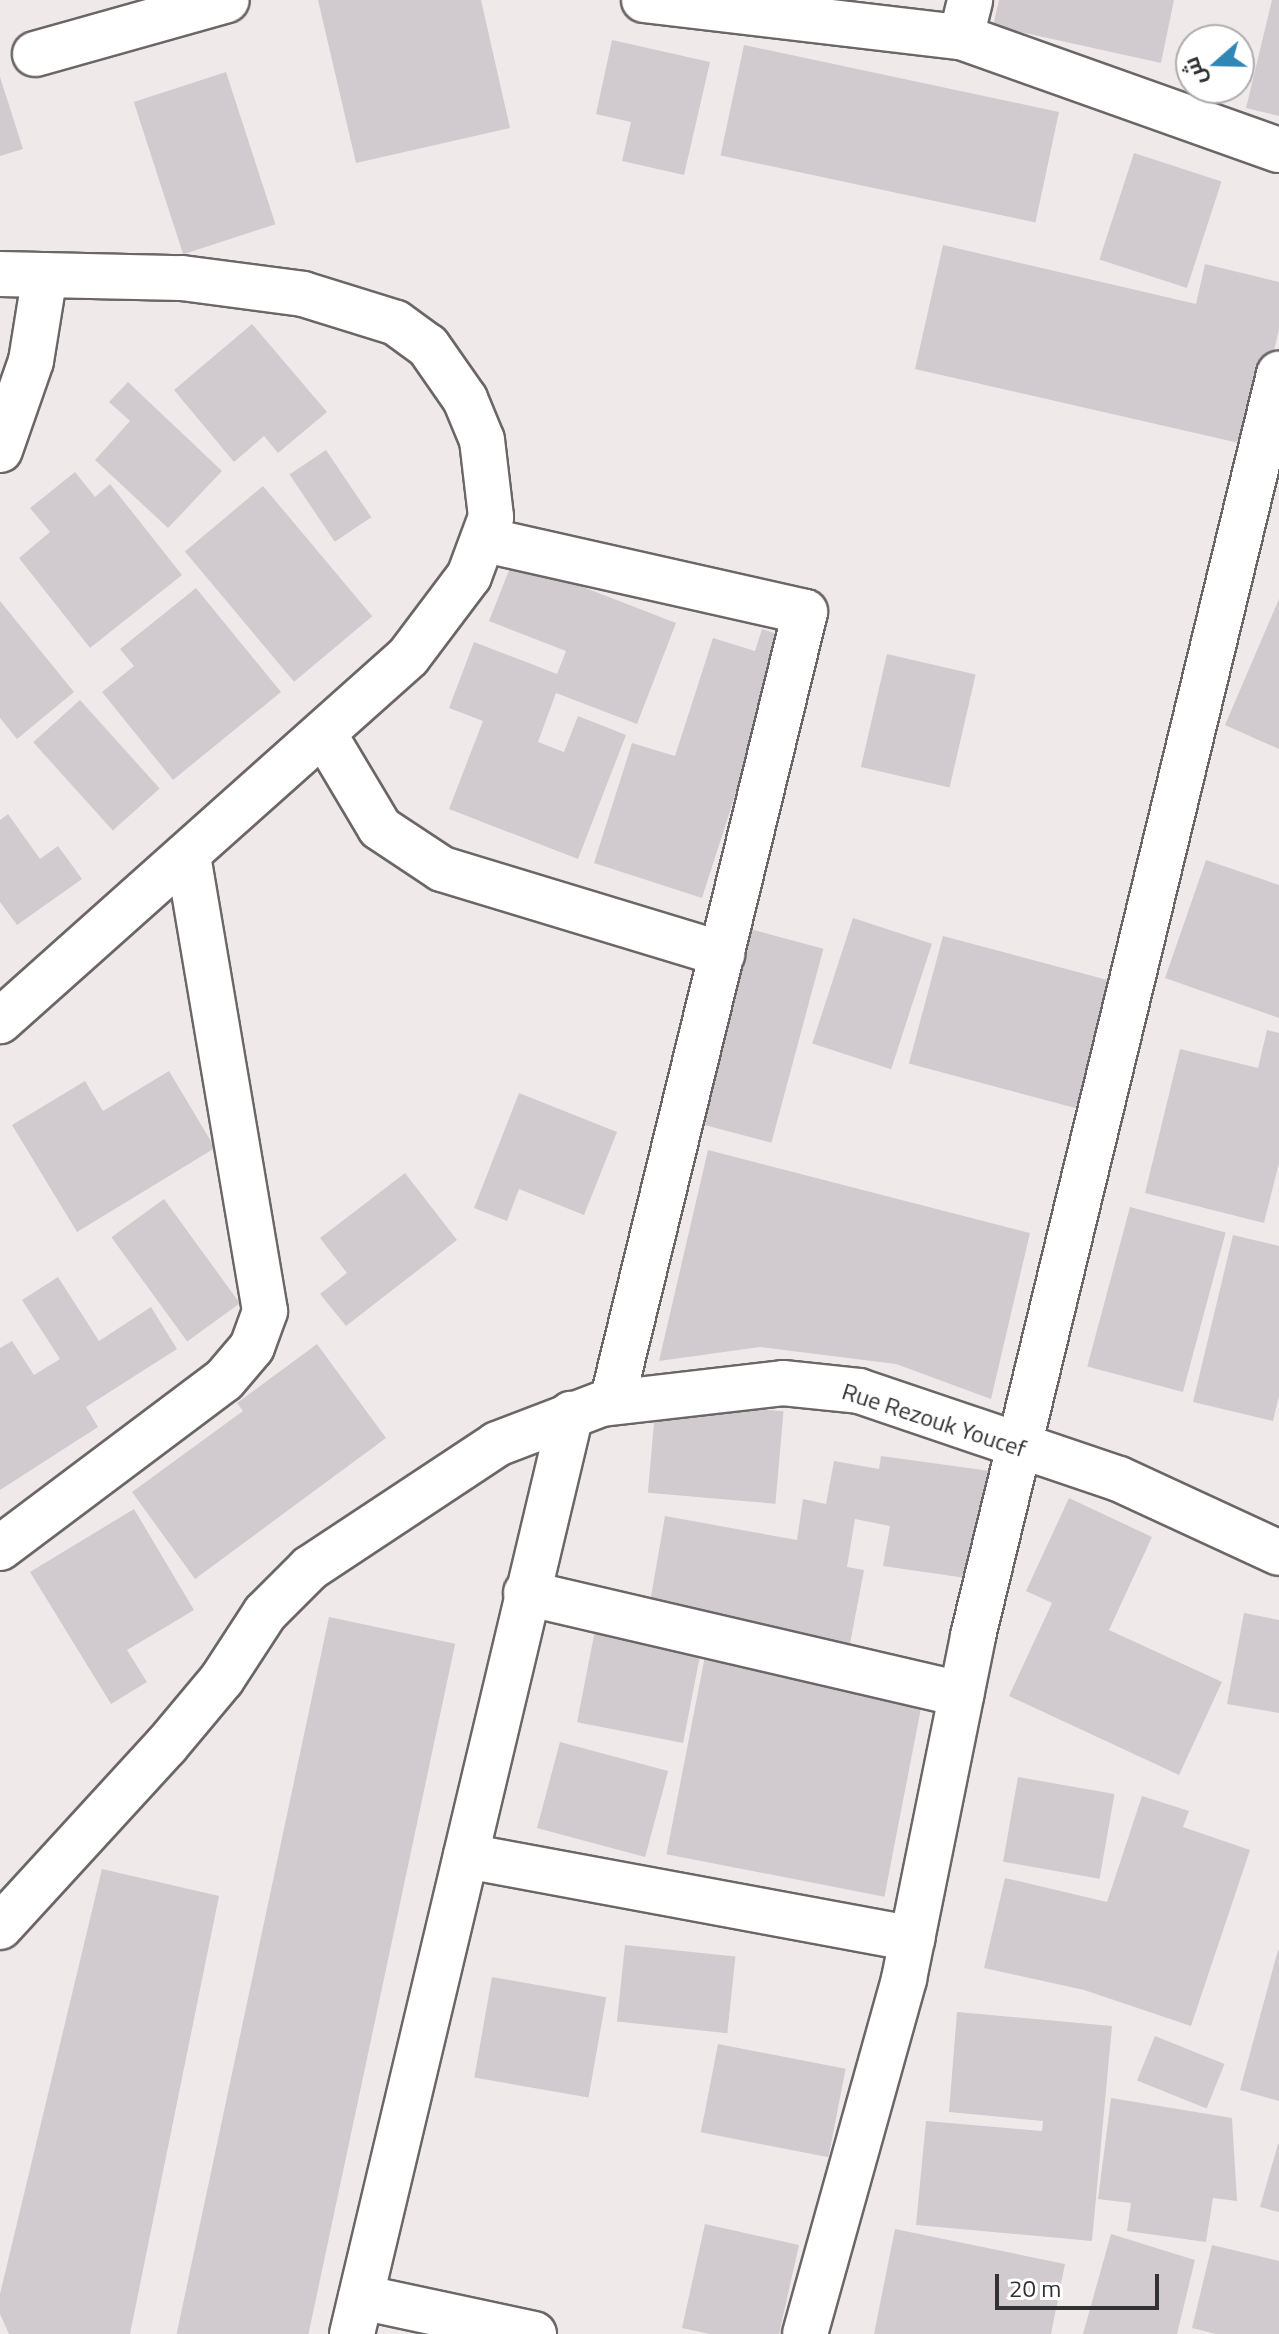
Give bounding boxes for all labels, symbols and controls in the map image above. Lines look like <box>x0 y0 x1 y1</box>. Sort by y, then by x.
north arrow <box>1175 24 1255 104</box>
text: ش <box>1174 52 1215 91</box>
street label: Rue Rezouk Youcef <box>838 1377 1030 1463</box>
scale bar <box>999 2258 1163 2308</box>
text: 20 m <box>1009 2270 1061 2306</box>

